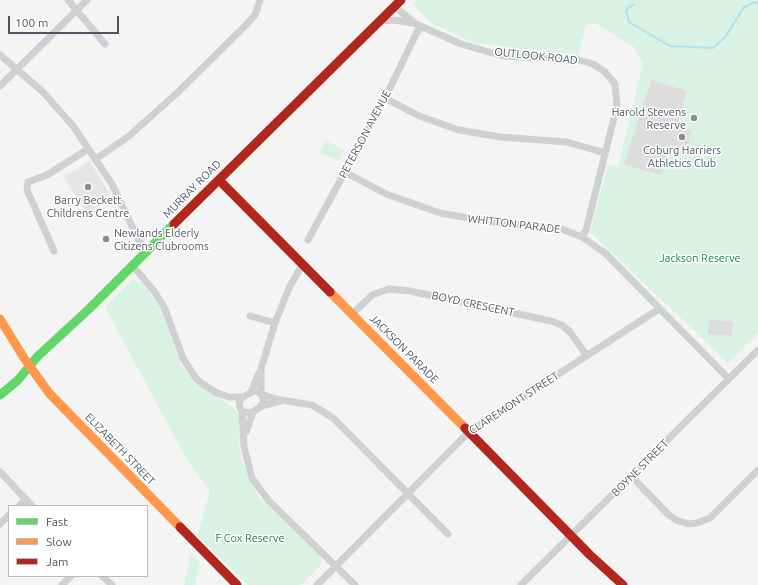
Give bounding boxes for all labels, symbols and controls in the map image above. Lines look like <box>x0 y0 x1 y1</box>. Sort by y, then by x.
scale bar <box>10 8 121 34</box>
text: 100 m <box>15 16 48 29</box>
street label: OUTLOOK ROAD <box>494 45 578 67</box>
street label: PETERSON AVENUE <box>336 88 394 180</box>
place label: Harold Stevens Reserve <box>612 105 686 131</box>
marker: Harold Stevens Reserve <box>689 113 699 123</box>
marker: Coburg Harriers Athletics Club <box>677 132 687 142</box>
place label: Coburg Harriers Athletics Club <box>643 143 721 169</box>
street label: MURRAY ROAD <box>160 157 224 221</box>
marker: Barry Beckett Childrens Centre <box>83 182 93 192</box>
place label: Barry Beckett Childrens Centre <box>47 193 129 219</box>
street label: WHITTON PARADE <box>467 212 561 236</box>
place label: Newlands Elderly Citizens Clubrooms <box>114 226 209 252</box>
marker: Newlands Elderly Citizens Clubrooms <box>101 234 111 244</box>
park label: Jackson Reserve <box>659 251 741 265</box>
street label: BOYD CRESCENT <box>430 289 516 319</box>
street label: JACKSON PARADE <box>367 312 441 386</box>
street label: CLAREMONT STREET <box>467 369 561 437</box>
street label: ELIZABETH STREET <box>82 410 158 488</box>
street label: BOYNE STREET <box>609 437 671 499</box>
legend <box>8 505 148 577</box>
text: Fast <box>46 515 68 528</box>
park label: F Cox Reserve <box>215 531 285 545</box>
text: Slow <box>46 535 72 548</box>
text: Jam <box>46 555 68 568</box>

